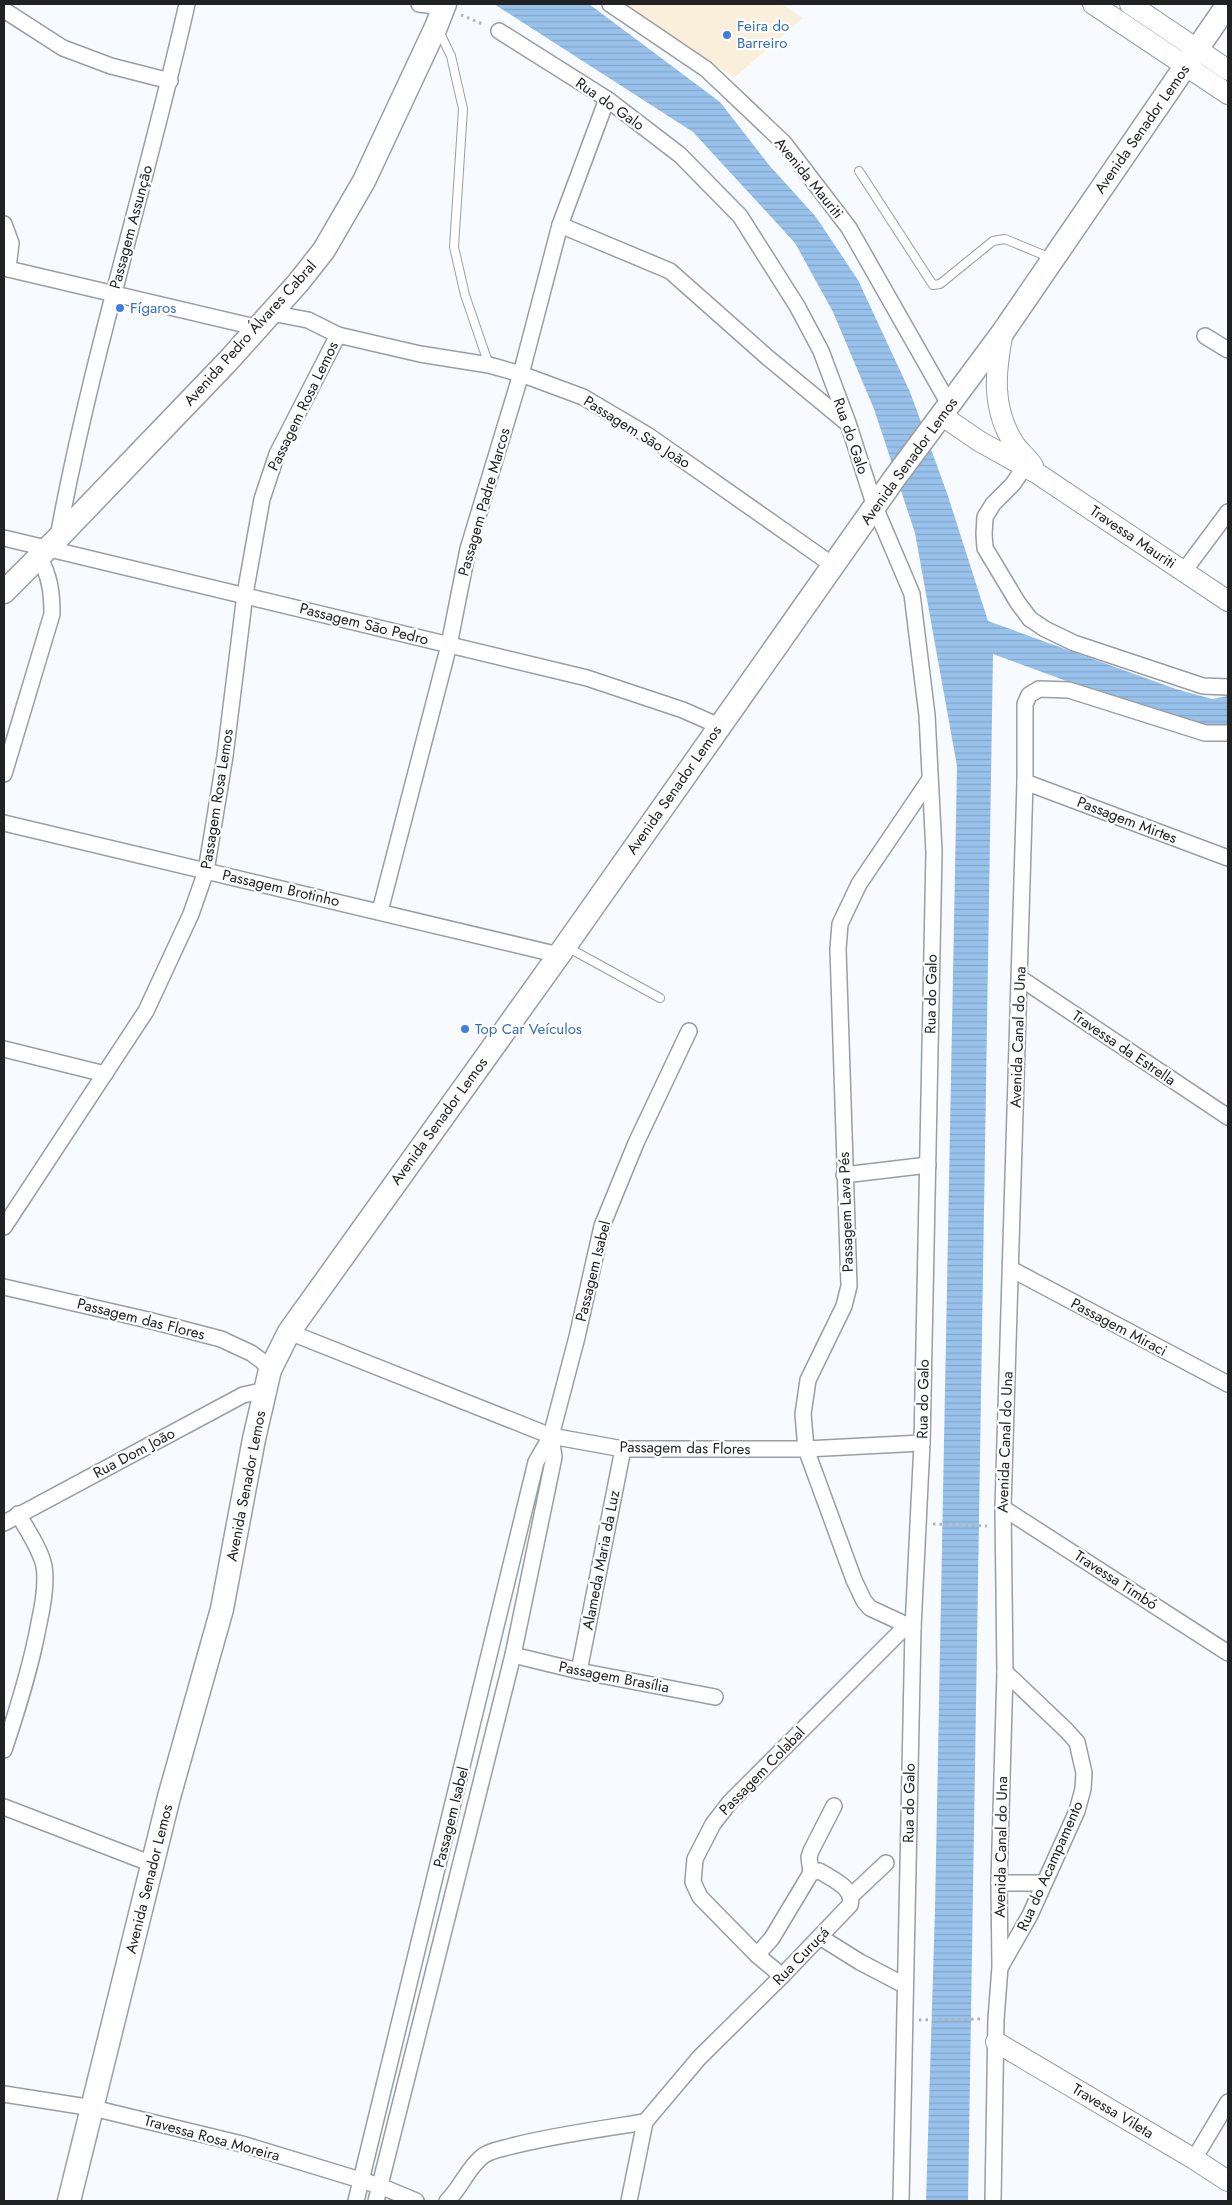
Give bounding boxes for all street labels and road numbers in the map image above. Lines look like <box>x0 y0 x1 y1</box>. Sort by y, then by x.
street label: Avenida Senador Lemos <box>1089 60 1195 198</box>
street label: Rua do Galo <box>571 72 649 136</box>
street label: Avenida Mauriti <box>769 133 849 223</box>
street label: Passagem Assunção <box>104 163 158 291</box>
street label: Avenida Pedro Álvares Cabral <box>179 255 321 411</box>
street label: Passagem Rosa Lemos <box>262 338 344 474</box>
street label: Passagem São João <box>579 390 695 474</box>
street label: Avenida Senador Lemos <box>855 393 963 529</box>
street label: Rua do Galo <box>828 395 874 477</box>
street label: Passagem Padre Marcos <box>452 425 516 579</box>
street label: Travessa Mauriti <box>1085 500 1181 574</box>
street label: Passagem São Pedro <box>297 597 431 651</box>
street label: Avenida Senador Lemos <box>621 721 727 859</box>
street label: Passagem Rosa Lemos <box>195 727 239 871</box>
street label: Passagem Mirtes <box>1074 791 1180 849</box>
street label: Passagem Brotinho <box>220 864 342 912</box>
street label: Rua do Galo <box>919 954 943 1034</box>
street label: Avenida Canal do Una <box>1005 966 1031 1108</box>
street label: Travessa da Estrella <box>1068 1005 1180 1091</box>
street label: Avenida Senador Lemos <box>385 1053 493 1189</box>
street label: Passagem Lava Pés <box>833 1151 859 1273</box>
street label: Passagem Isabel <box>570 1218 616 1324</box>
street label: Passagem das Flores <box>75 1292 207 1346</box>
street label: Passagem Miraci <box>1067 1292 1171 1362</box>
street label: Rua do Galo <box>911 1359 935 1439</box>
street label: Avenida Canal do Una <box>992 1371 1018 1513</box>
street label: Avenida Senador Lemos <box>221 1409 271 1563</box>
street label: Rua Dom João <box>89 1422 179 1484</box>
street label: Passagem das Flores <box>619 1436 751 1460</box>
street label: Alameda Maria da Luz <box>577 1488 625 1632</box>
street label: Travessa Timbó <box>1070 1545 1162 1615</box>
street label: Passagem Brasília <box>557 1656 671 1698</box>
street label: Passagem Colabal <box>714 1722 810 1820</box>
street label: Rua do Galo <box>897 1763 921 1843</box>
street label: Passagem Isabel <box>428 1764 474 1870</box>
street label: Avenida Canal do Una <box>989 1776 1013 1918</box>
street label: Rua do Acampamento <box>1011 1798 1089 1934</box>
street label: Avenida Senador Lemos <box>120 1802 178 1956</box>
street label: Rua Curuçá <box>768 1922 834 1990</box>
street label: Travessa Vileta <box>1068 2078 1158 2144</box>
street label: Travessa Rosa Moreira <box>142 2109 282 2167</box>

